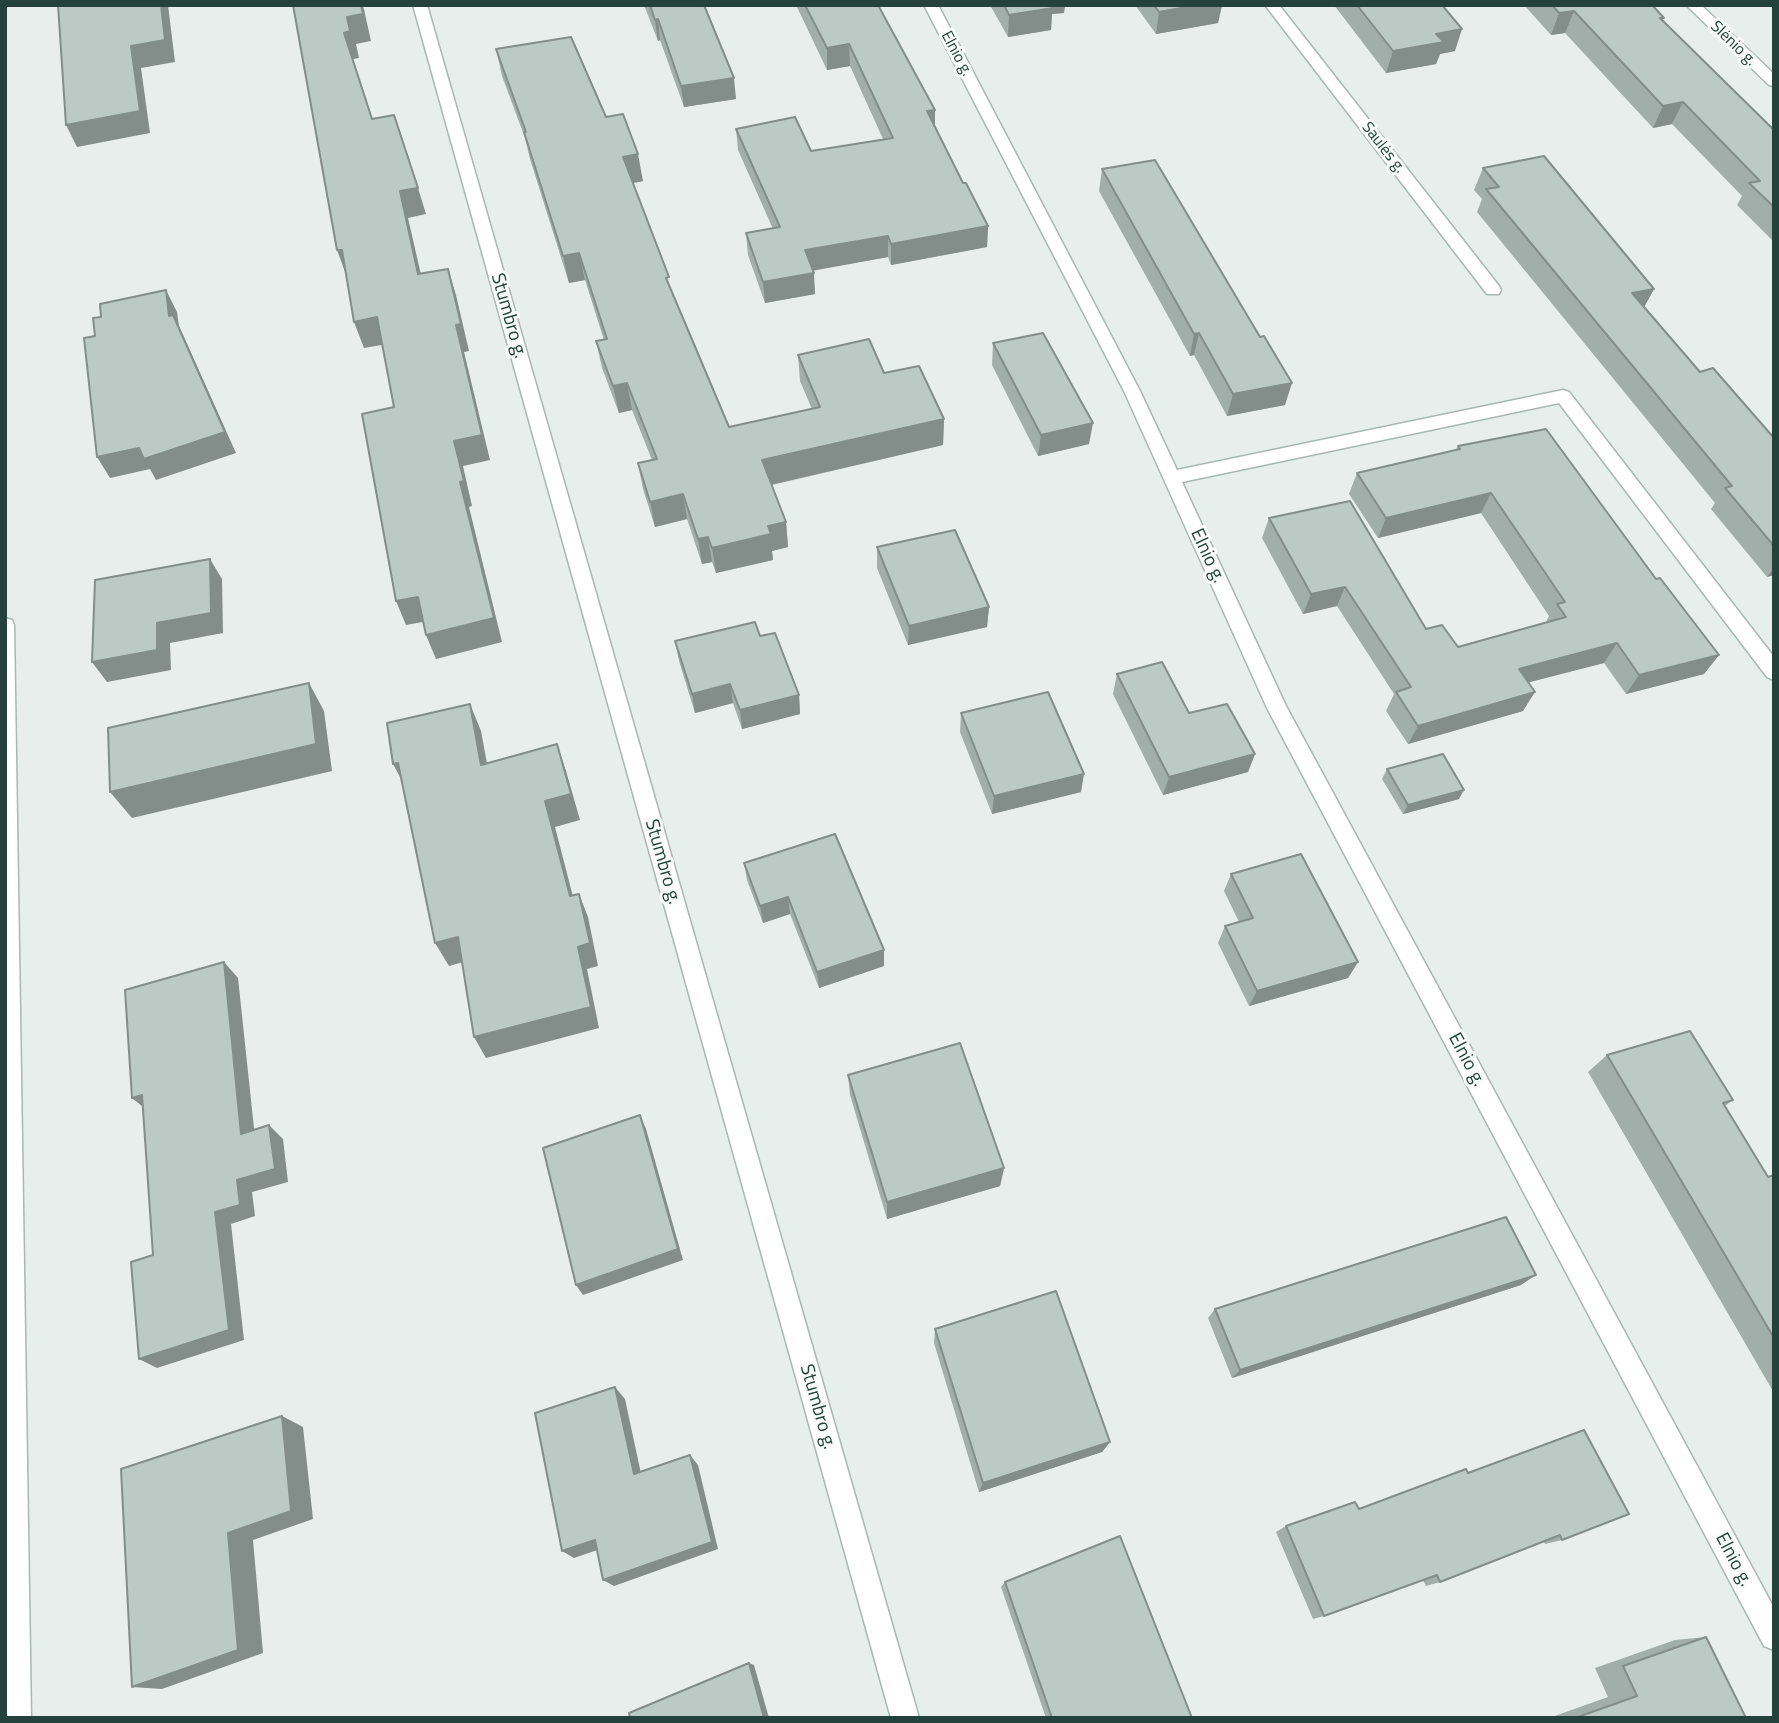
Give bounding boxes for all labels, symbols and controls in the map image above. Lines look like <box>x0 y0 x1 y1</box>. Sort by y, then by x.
street label: Slėnio g. <box>1706 18 1760 70</box>
street label: Elnio g. <box>936 28 976 80</box>
street label: Saulės g. <box>1357 119 1409 177</box>
street label: Stumbro g. <box>485 271 531 361</box>
street label: Elnio g. <box>1185 525 1229 587</box>
street label: Stumbro g. <box>639 817 685 907</box>
street label: Elnio g. <box>1442 1029 1490 1091</box>
street label: Stumbro g. <box>794 1362 840 1452</box>
street label: Elnio g. <box>1709 1529 1757 1591</box>

